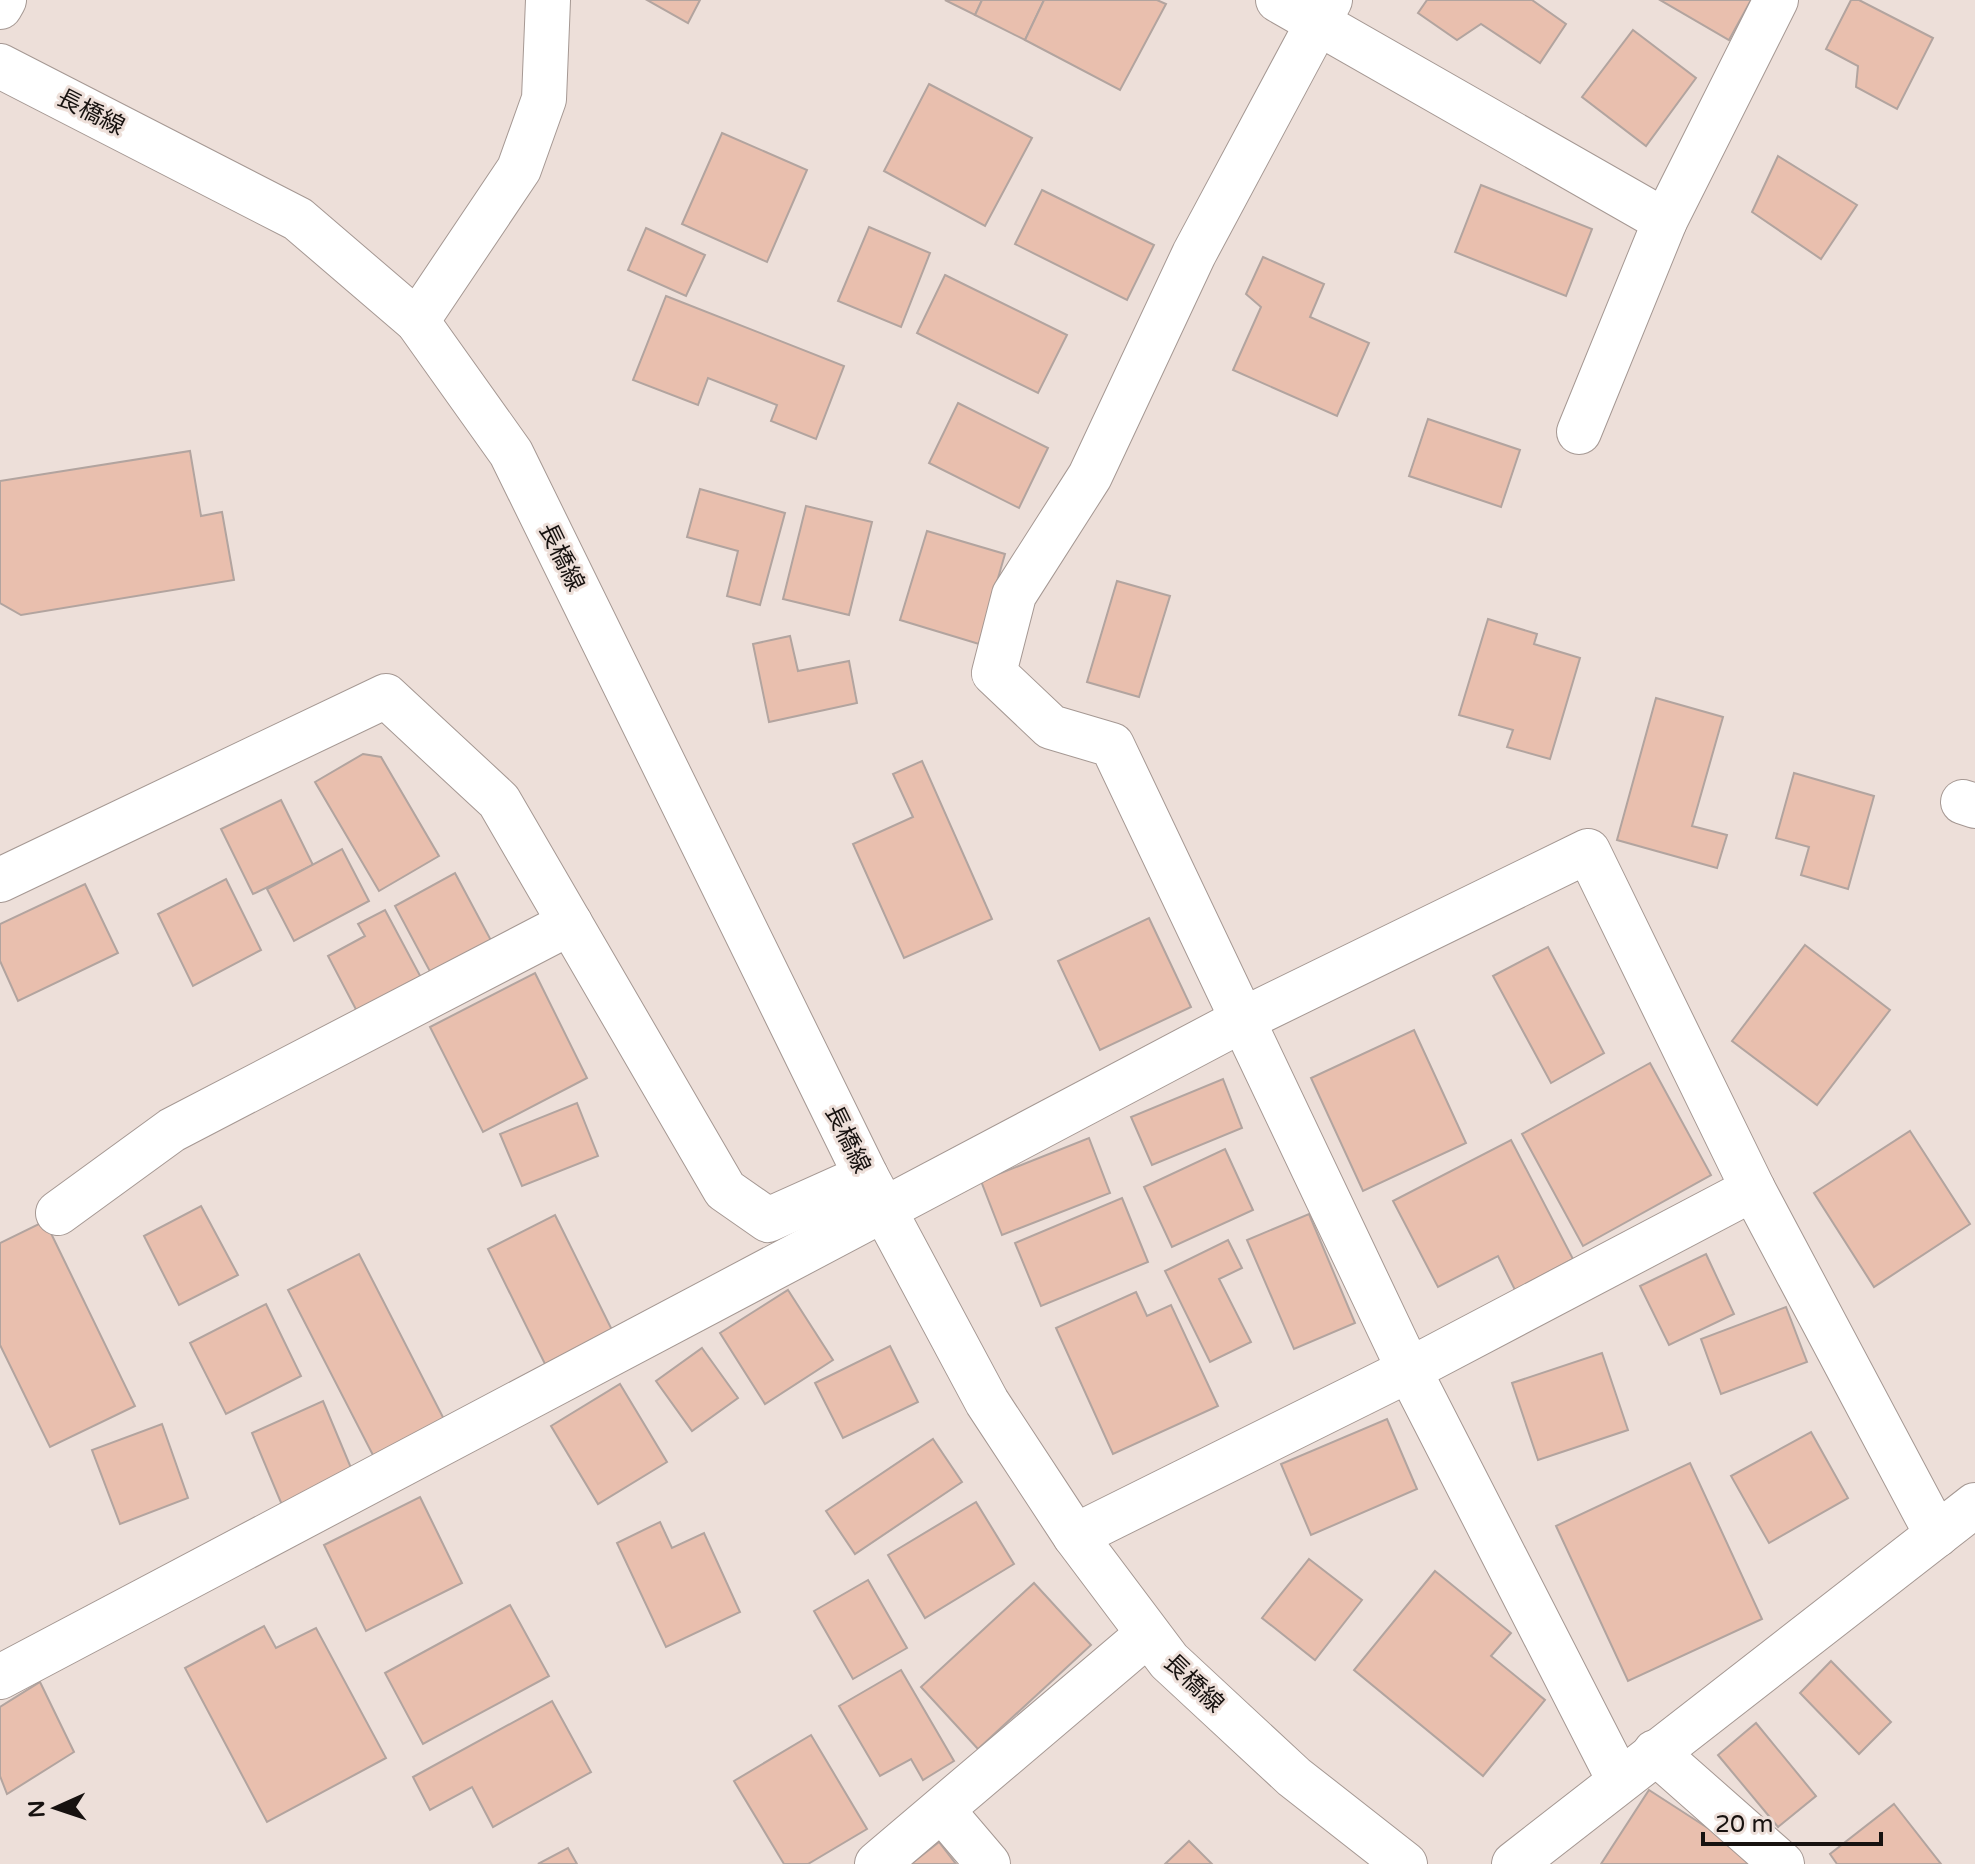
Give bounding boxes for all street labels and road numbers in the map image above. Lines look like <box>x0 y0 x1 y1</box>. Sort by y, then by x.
street label: 長橋線 <box>52 83 129 142</box>
street label: 長橋線 <box>533 519 590 596</box>
street label: 長橋線 <box>819 1101 876 1178</box>
street label: 長橋線 <box>1158 1648 1230 1719</box>

